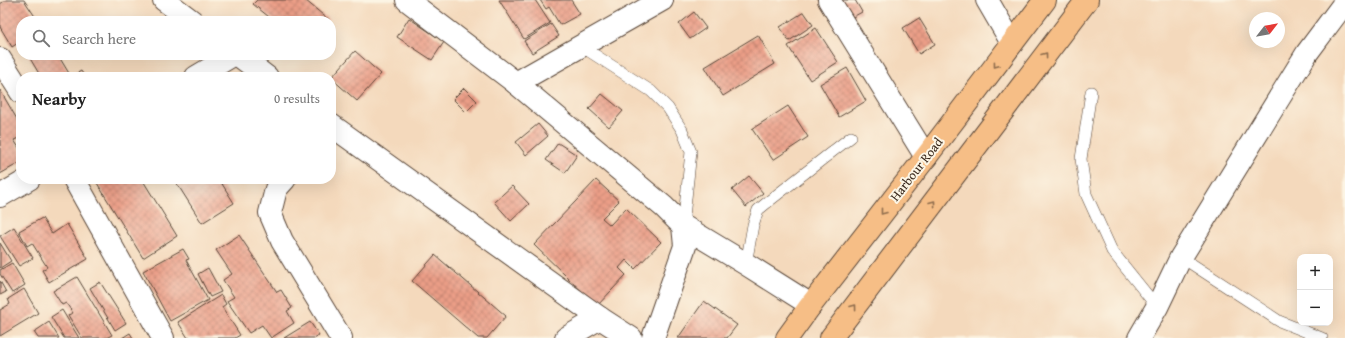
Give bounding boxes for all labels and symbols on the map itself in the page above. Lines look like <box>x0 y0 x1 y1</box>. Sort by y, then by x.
north arrow <box>1249 12 1285 48</box>
one-way arrow <box>1041 52 1048 59</box>
one-way arrow <box>993 60 1000 67</box>
street label: Harbour Road <box>886 133 947 205</box>
one-way arrow <box>928 201 935 208</box>
one-way arrow <box>881 208 888 215</box>
one-way arrow <box>850 304 857 311</box>

